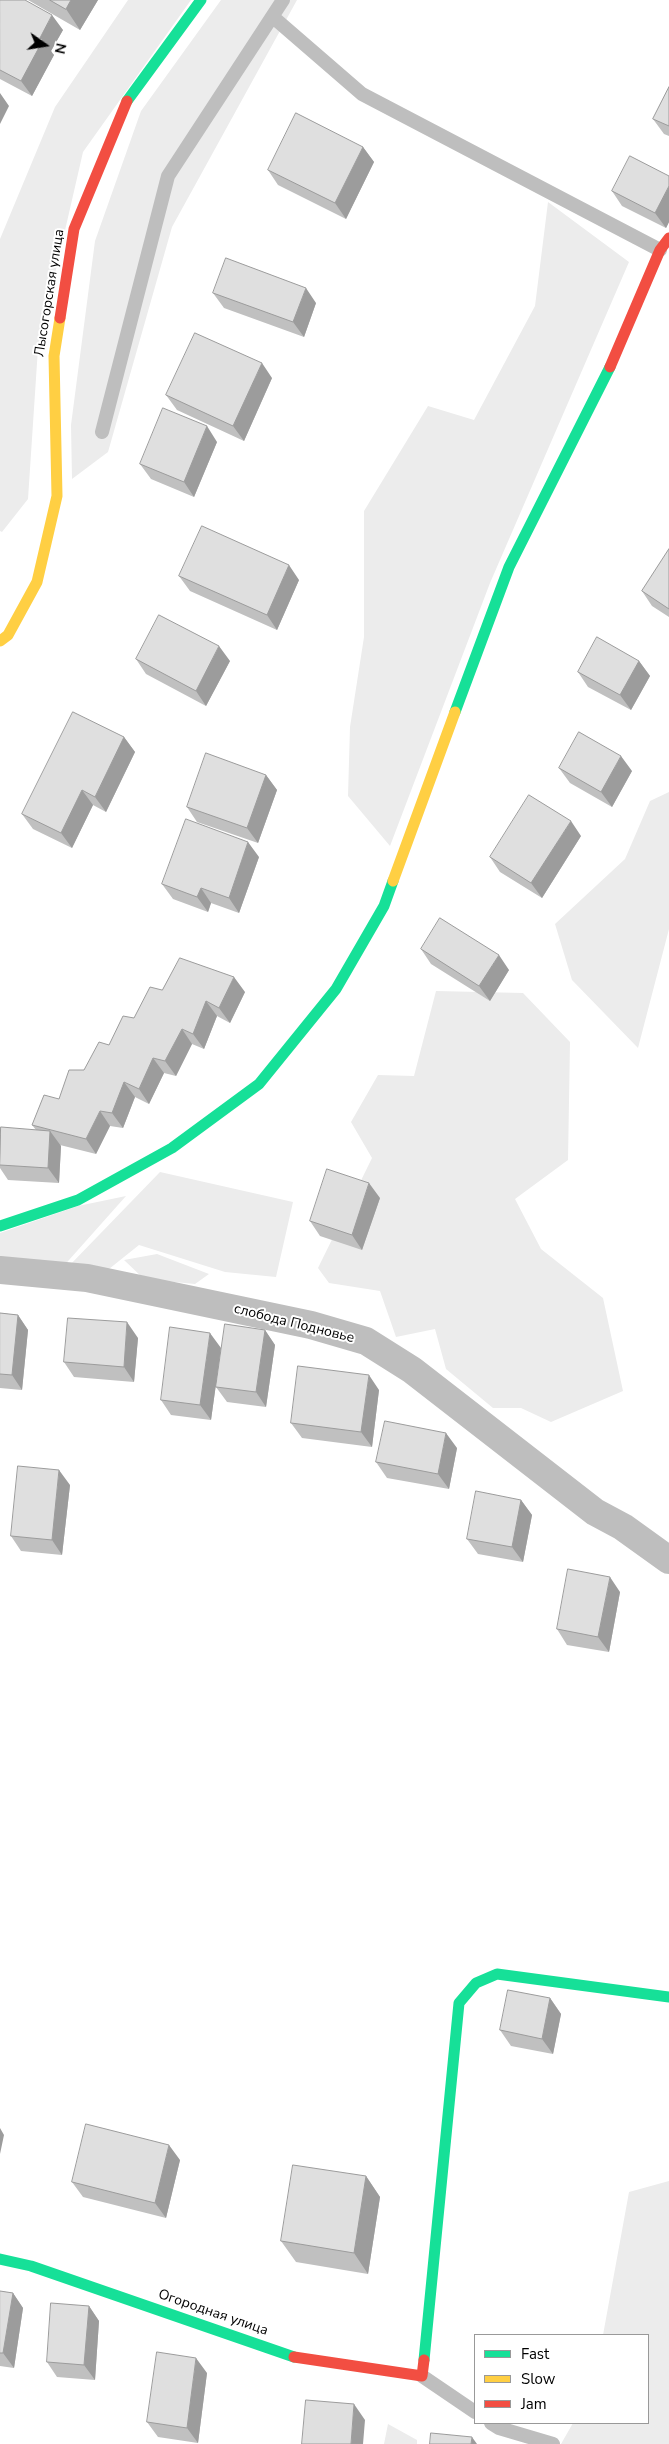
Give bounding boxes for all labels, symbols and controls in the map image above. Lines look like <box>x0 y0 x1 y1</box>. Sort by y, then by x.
north arrow <box>20 20 70 70</box>
text: N <box>50 41 71 56</box>
street label: Лысогорская улица <box>32 228 68 358</box>
street label: слобода Подновье <box>232 1301 356 1347</box>
street label: Огородная улица <box>156 2286 270 2340</box>
legend <box>474 2334 649 2424</box>
text: Fast <box>521 2344 549 2364</box>
text: Slow <box>521 2369 555 2389</box>
text: Jam <box>521 2394 547 2414</box>

